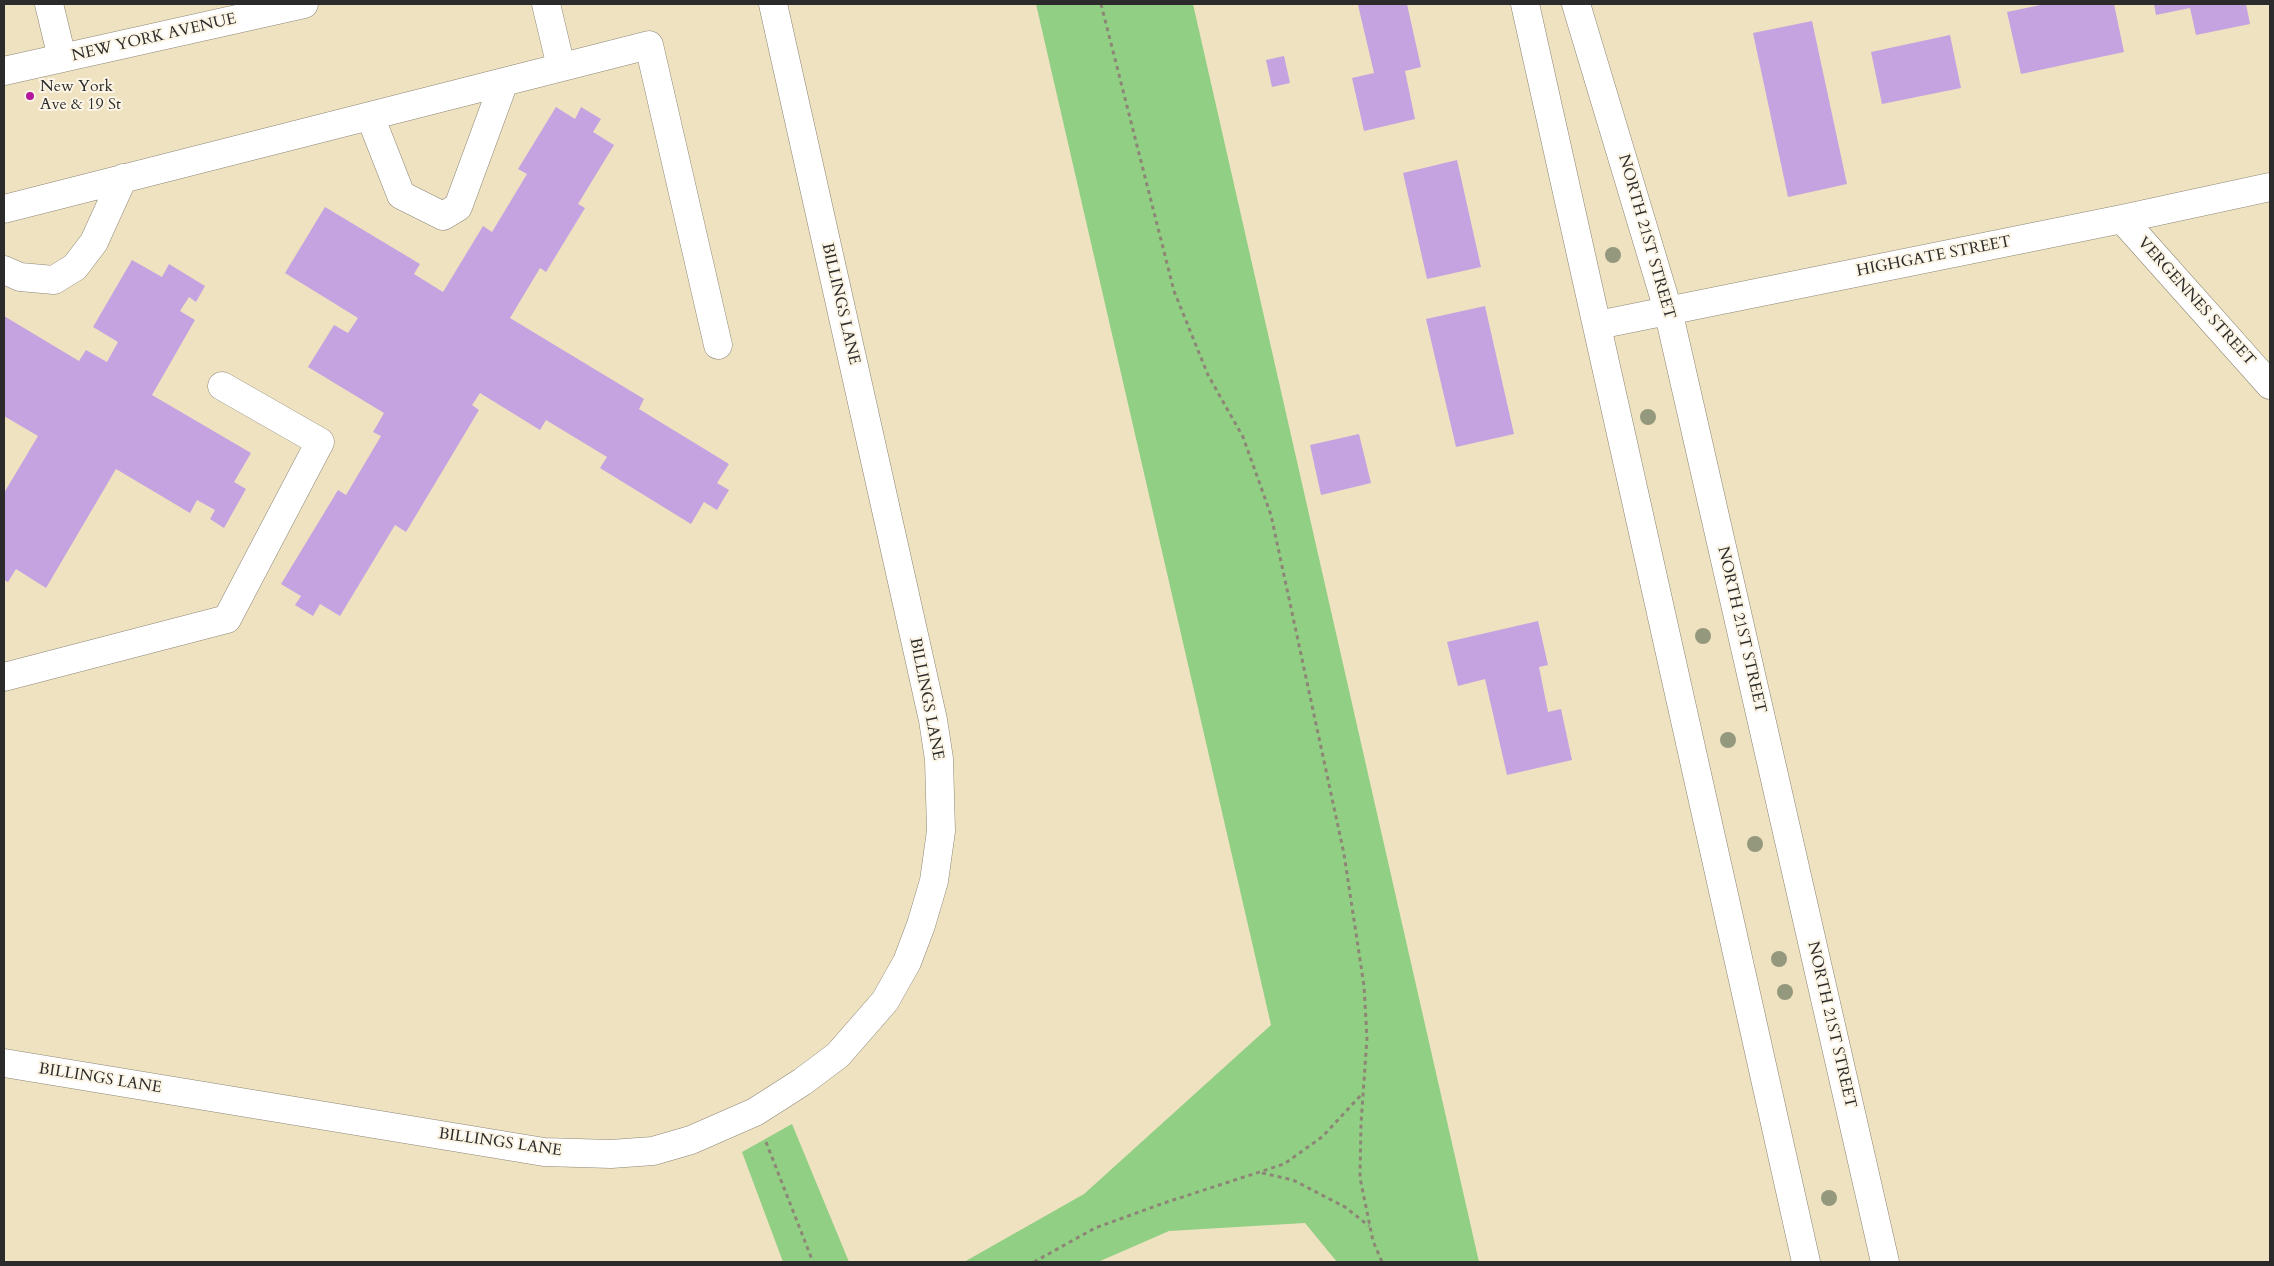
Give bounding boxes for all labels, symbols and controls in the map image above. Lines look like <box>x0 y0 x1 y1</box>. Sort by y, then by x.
street label: NEW YORK AVENUE <box>70 10 238 66</box>
place label: New York Ave & 19 St <box>40 77 121 115</box>
marker: New York Ave & 19 St <box>24 90 36 102</box>
street label: NORTH 21ST STREET <box>1613 152 1679 322</box>
street label: HIGHGATE STREET <box>1855 233 2013 281</box>
street label: VERGENNES STREET <box>2133 234 2259 370</box>
street label: BILLINGS LANE <box>817 241 863 367</box>
street label: NORTH 21ST STREET <box>1712 545 1770 715</box>
street label: BILLINGS LANE <box>905 636 947 762</box>
street label: NORTH 21ST STREET <box>1802 940 1860 1110</box>
street label: BILLINGS LANE <box>37 1060 163 1098</box>
street label: BILLINGS LANE <box>437 1125 563 1161</box>

